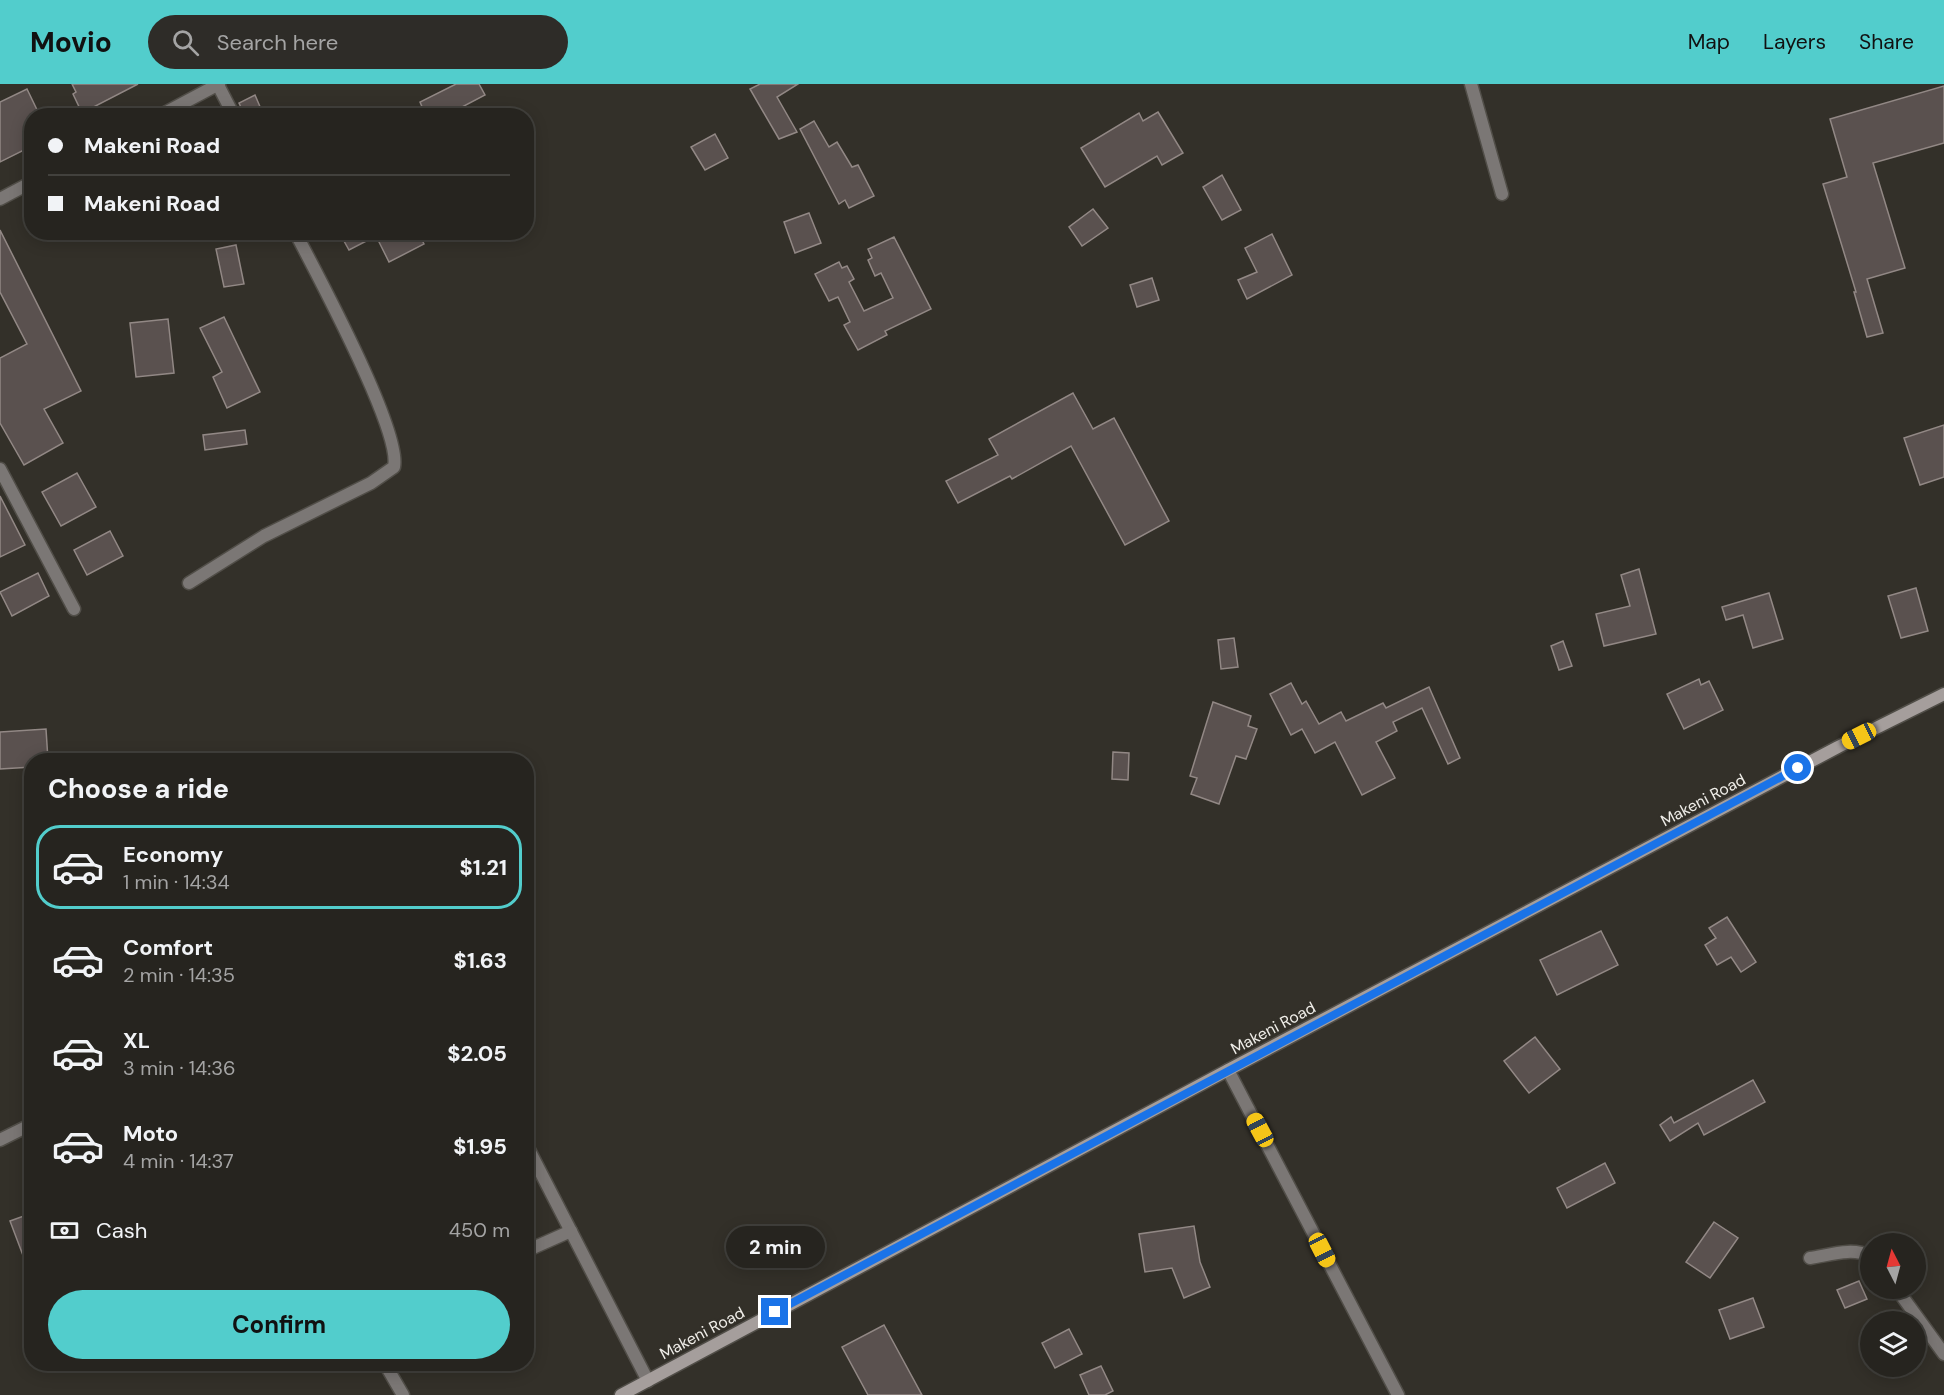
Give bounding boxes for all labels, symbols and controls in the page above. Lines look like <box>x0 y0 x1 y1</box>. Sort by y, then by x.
search box <box>148 15 568 69</box>
text: Movio <box>30 24 112 61</box>
icon: search <box>169 26 202 59</box>
text: Search here <box>217 28 338 57</box>
text: Map <box>1688 28 1730 56</box>
text: Layers <box>1763 28 1826 56</box>
text: Share <box>1859 28 1914 56</box>
text: Makeni Road <box>84 131 220 160</box>
text: Makeni Road <box>84 189 220 218</box>
car <box>1839 720 1879 752</box>
route start <box>1784 754 1811 781</box>
street label: Makeni Road <box>1657 769 1749 831</box>
text: Choose a ride <box>48 771 229 806</box>
icon: car <box>51 840 105 894</box>
text: Economy <box>123 840 223 869</box>
text: $1.21 <box>459 853 507 882</box>
text: 1 min · 14:34 <box>123 869 230 895</box>
icon: car <box>51 933 105 987</box>
text: Comfort <box>123 933 213 962</box>
text: $1.63 <box>454 946 507 975</box>
text: 2 min · 14:35 <box>123 962 235 988</box>
street label: Makeni Road <box>1227 997 1319 1059</box>
icon: car <box>51 1026 105 1080</box>
text: XL <box>123 1026 150 1055</box>
text: $2.05 <box>447 1039 507 1068</box>
text: 3 min · 14:36 <box>123 1055 236 1081</box>
car <box>1244 1110 1276 1150</box>
icon: car <box>51 1119 105 1173</box>
text: Moto <box>123 1119 178 1148</box>
text: $1.95 <box>453 1132 507 1161</box>
text: 4 min · 14:37 <box>123 1148 234 1174</box>
icon: cash <box>48 1214 81 1247</box>
text: Cash <box>96 1216 147 1245</box>
text: 450 m <box>449 1217 510 1243</box>
callout: 2 min <box>726 1225 824 1267</box>
car <box>1306 1230 1338 1270</box>
north arrow <box>1860 1233 1926 1299</box>
map controls <box>1860 1233 1926 1377</box>
text: 2 min <box>749 1234 802 1260</box>
button: Confirm <box>48 1290 510 1359</box>
route end <box>761 1298 788 1325</box>
street label: Makeni Road <box>656 1302 748 1364</box>
button: layers <box>1860 1311 1926 1377</box>

